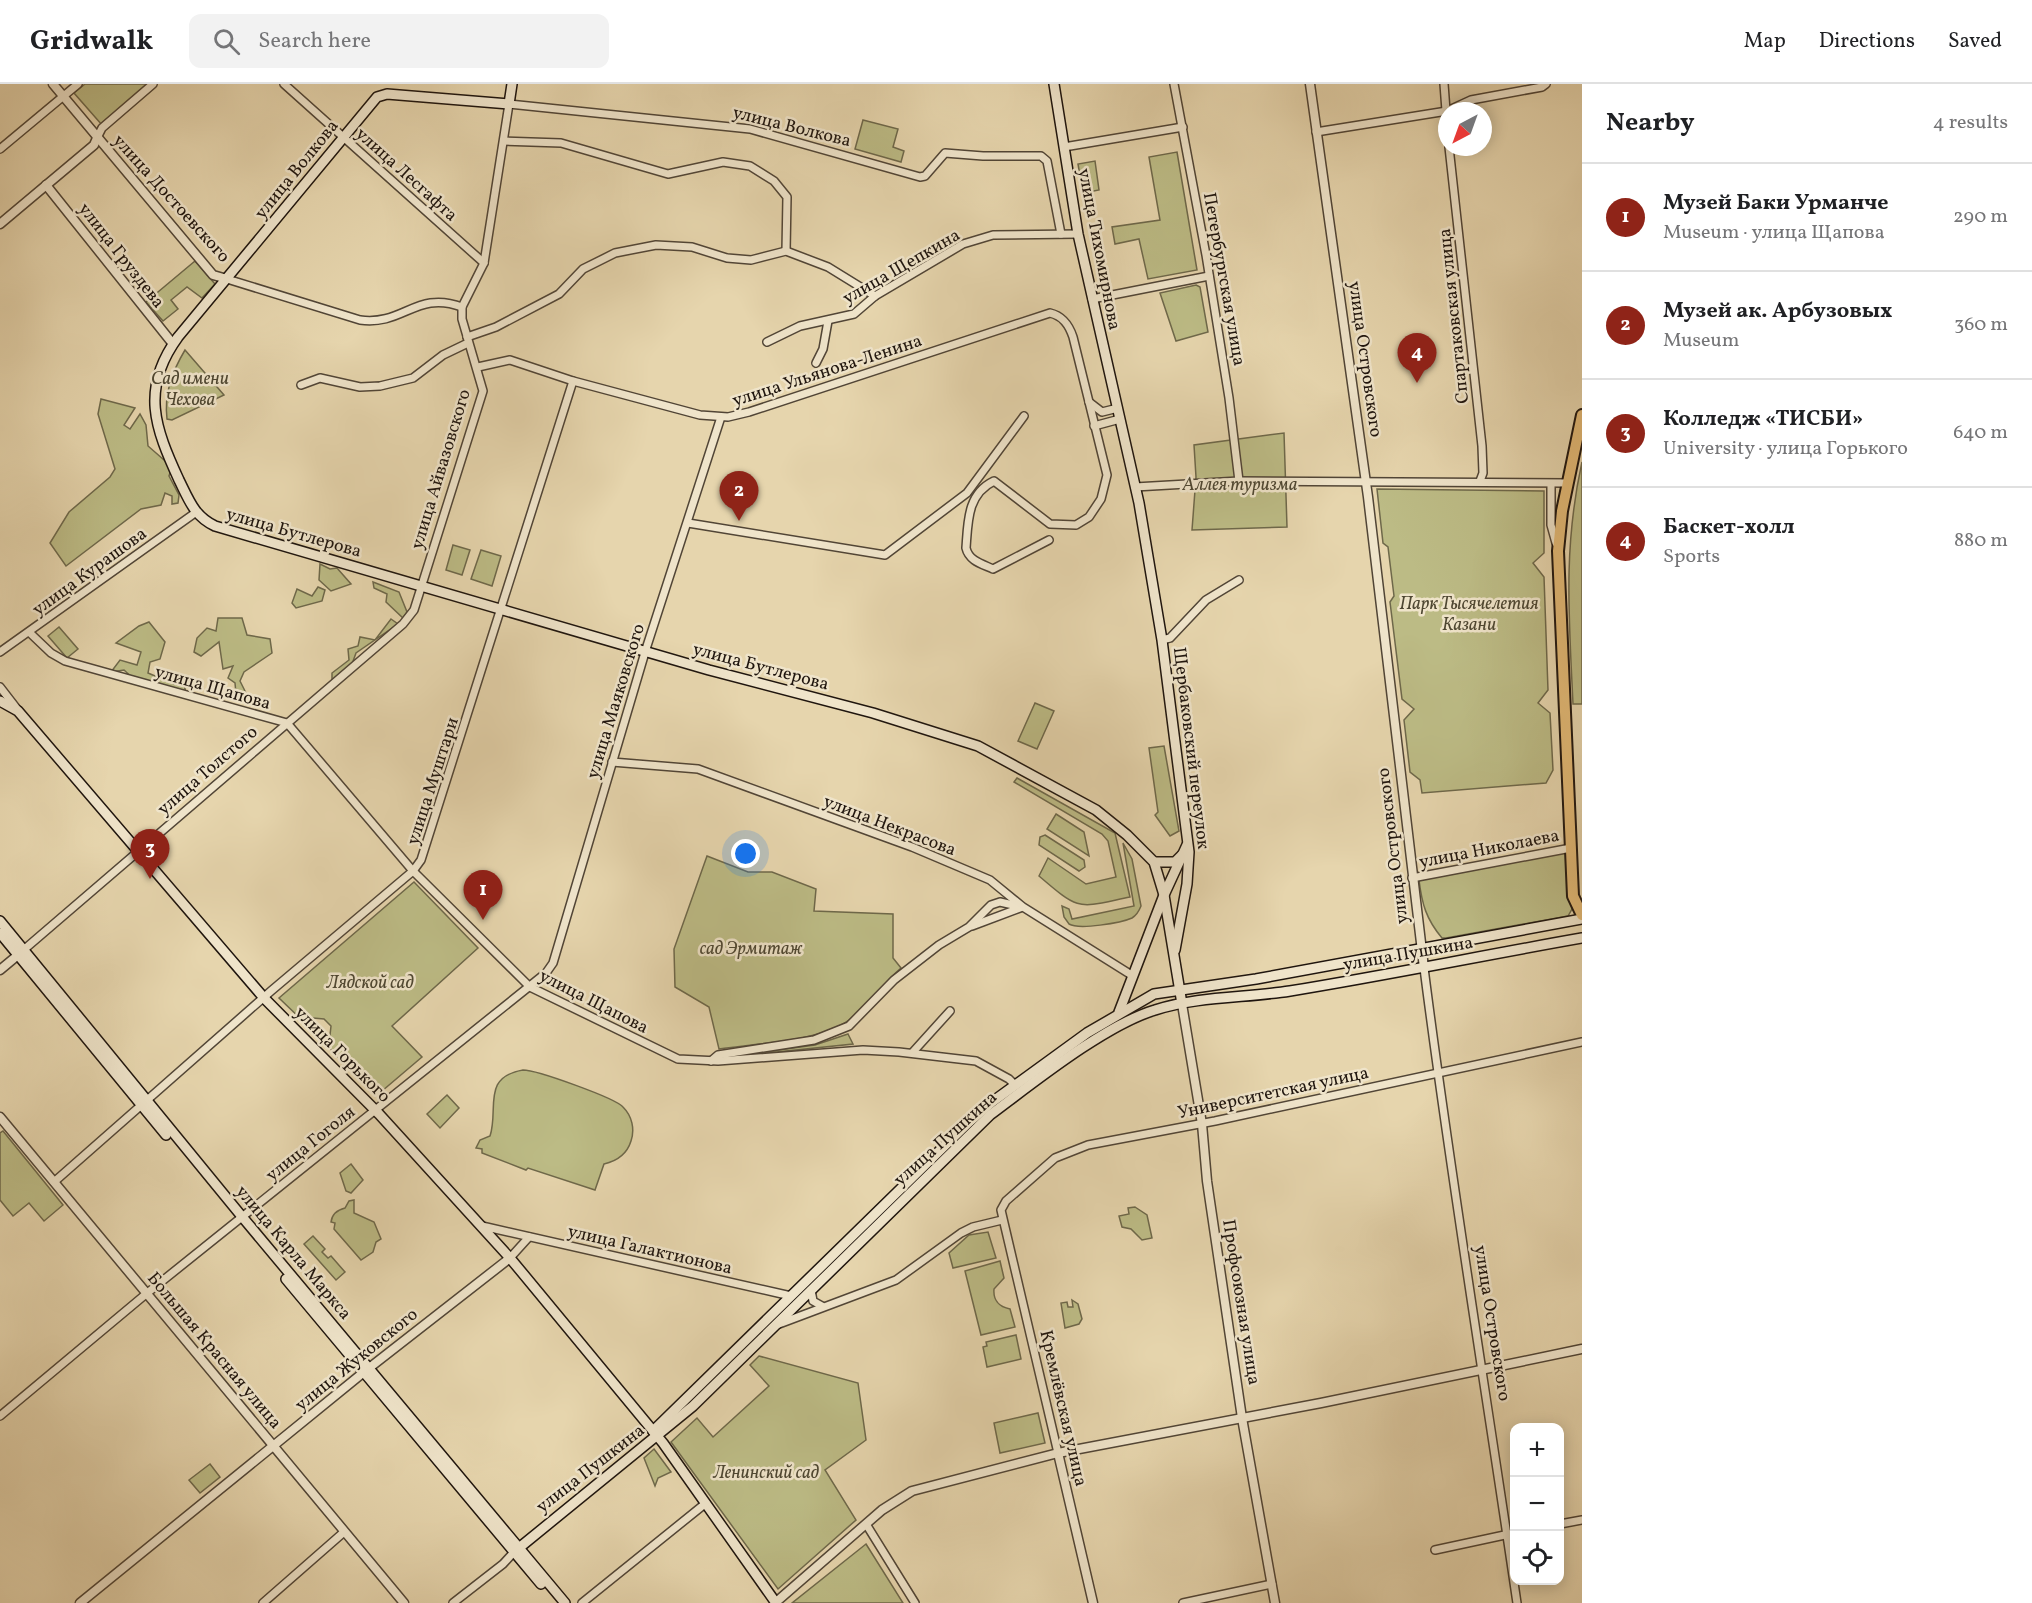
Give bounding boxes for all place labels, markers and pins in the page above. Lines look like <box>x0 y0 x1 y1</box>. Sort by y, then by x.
pin: 4 <box>1398 334 1436 383</box>
pin: 2 <box>720 472 758 521</box>
pin: 3 <box>130 830 170 879</box>
pin: 1 <box>464 870 502 920</box>

